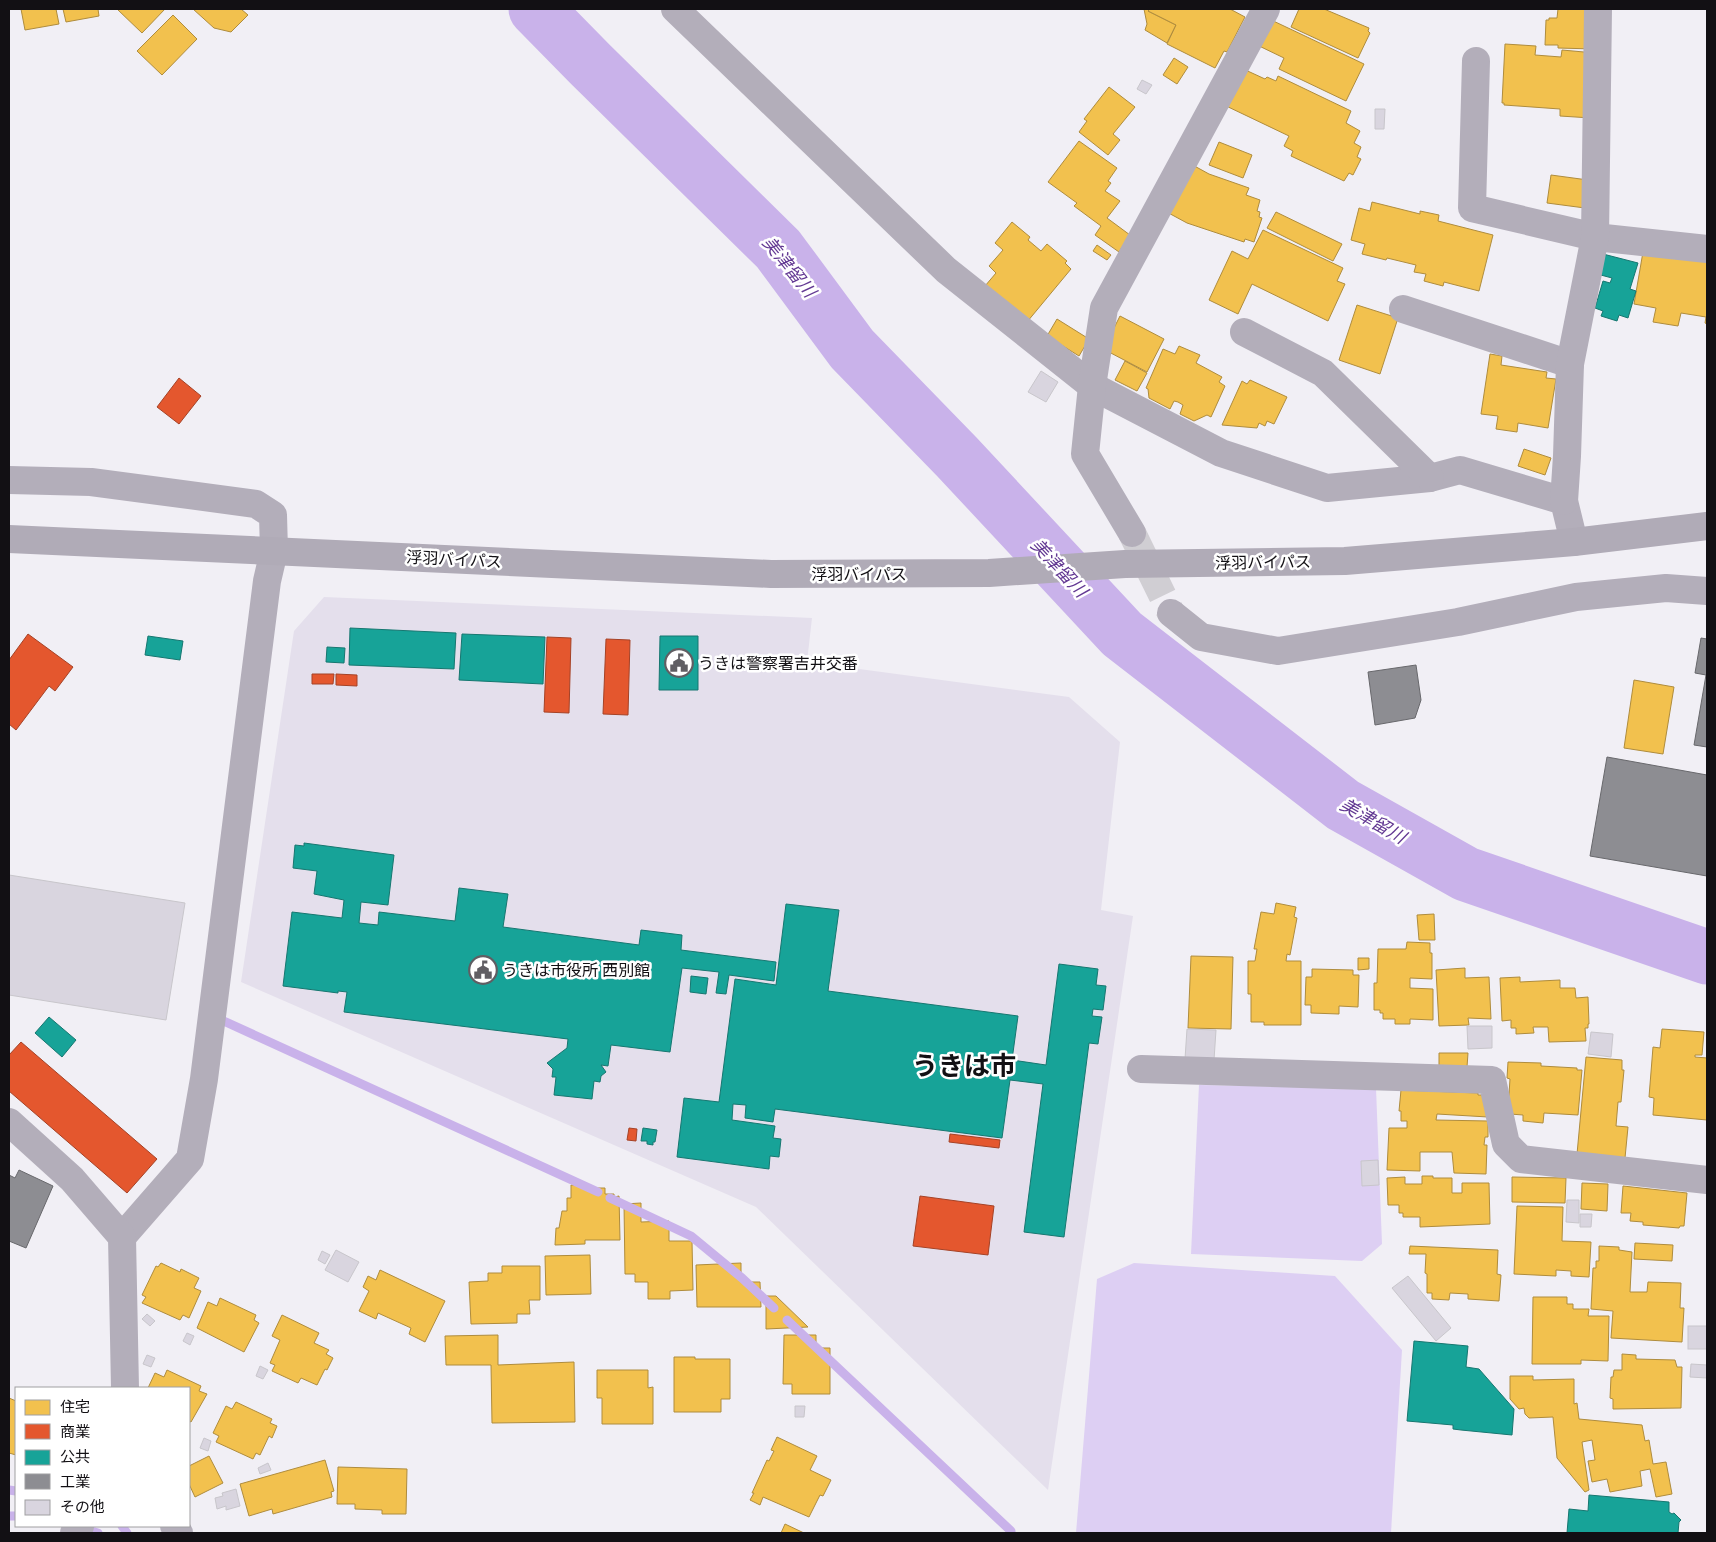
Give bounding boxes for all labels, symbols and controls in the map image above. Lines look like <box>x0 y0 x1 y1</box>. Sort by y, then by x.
water label: 美津留川 <box>758 231 822 303</box>
water label: 美津留川 <box>1026 533 1094 603</box>
street label: 浮羽バイパス <box>406 547 502 572</box>
street label: 浮羽バイパス <box>1215 551 1311 574</box>
street label: 浮羽バイパス <box>811 564 907 585</box>
public building icon: うきは警察署吉井交番 <box>664 648 694 678</box>
place label: うきは警察署吉井交番 <box>698 653 858 674</box>
water label: 美津留川 <box>1336 793 1412 850</box>
public building icon: うきは市役所 西別館 <box>468 955 498 985</box>
place label: うきは市役所 西別館 <box>502 960 650 981</box>
district label: うきは市 <box>912 1049 1016 1083</box>
legend <box>15 1387 190 1527</box>
text: 住宅 <box>60 1397 90 1416</box>
text: 商業 <box>60 1422 90 1441</box>
text: 公共 <box>60 1447 90 1466</box>
text: 工業 <box>60 1472 90 1491</box>
text: その他 <box>60 1497 105 1516</box>

